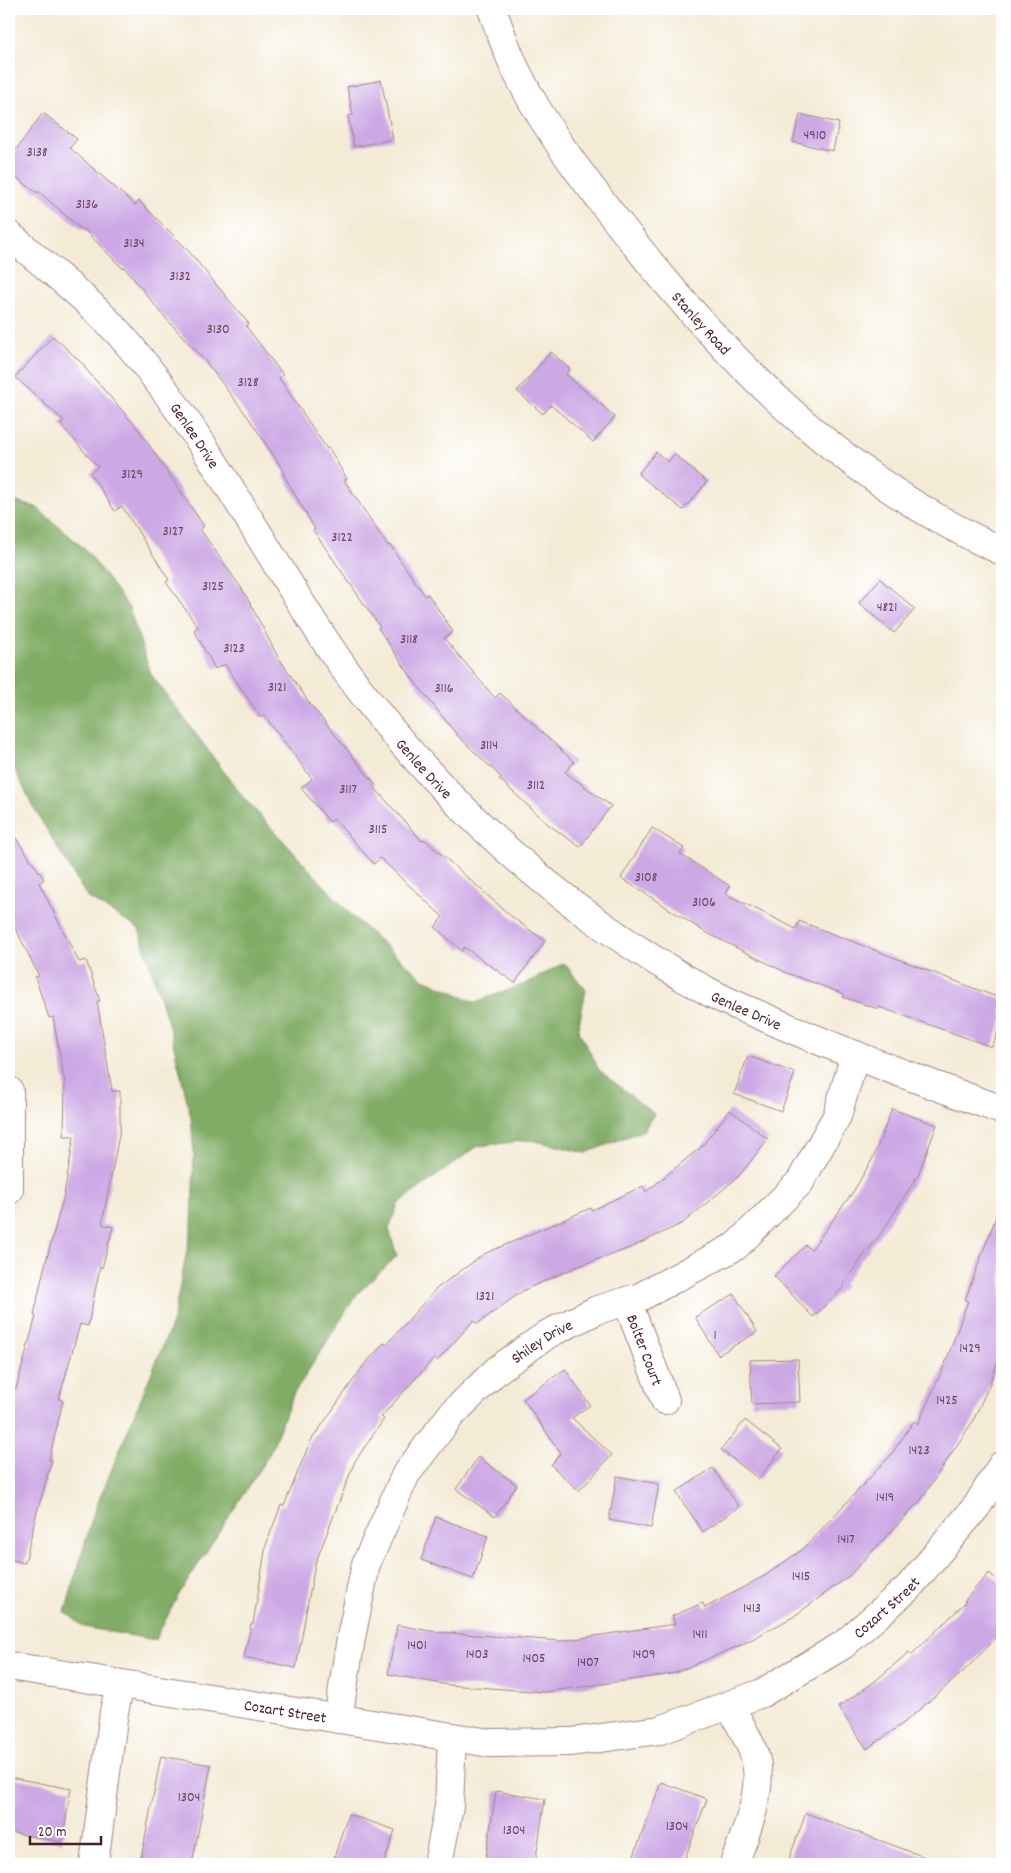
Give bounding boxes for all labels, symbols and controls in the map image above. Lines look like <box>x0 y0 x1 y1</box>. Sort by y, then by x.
house number: 4910 <box>804 126 826 146</box>
house number: 3138 <box>26 143 48 163</box>
house number: 3136 <box>76 195 98 215</box>
house number: 3134 <box>123 234 145 254</box>
house number: 3132 <box>169 267 191 287</box>
street label: Stanley Road <box>665 287 735 361</box>
house number: 3130 <box>206 320 230 340</box>
house number: 3128 <box>237 373 259 393</box>
street label: Genlee Drive <box>163 399 224 474</box>
house number: 3129 <box>121 465 143 485</box>
house number: 3127 <box>163 522 183 542</box>
house number: 3122 <box>331 528 353 548</box>
house number: 3125 <box>202 577 224 597</box>
house number: 4821 <box>877 598 897 618</box>
house number: 3118 <box>400 630 418 650</box>
house number: 3123 <box>223 639 245 659</box>
house number: 3121 <box>268 678 286 698</box>
house number: 3116 <box>434 679 454 699</box>
street label: Genlee Drive <box>389 734 457 805</box>
house number: 3114 <box>480 736 498 756</box>
house number: 3112 <box>527 776 545 796</box>
house number: 3117 <box>339 780 357 800</box>
house number: 3115 <box>369 820 387 840</box>
house number: 3108 <box>635 868 658 888</box>
house number: 3106 <box>692 893 716 913</box>
street label: Genlee Drive <box>706 986 785 1037</box>
house number: 1321 <box>476 1287 494 1307</box>
street label: Bolter Court <box>619 1311 667 1390</box>
street label: Shiley Drive <box>507 1315 577 1371</box>
house number: 1 <box>713 1326 717 1346</box>
house number: 1429 <box>959 1339 981 1359</box>
house number: 1425 <box>936 1391 958 1411</box>
house number: 1423 <box>908 1441 930 1461</box>
house number: 1419 <box>876 1488 894 1508</box>
house number: 1417 <box>837 1530 855 1550</box>
house number: 1415 <box>792 1567 810 1587</box>
street label: Cozart Street <box>849 1573 927 1645</box>
house number: 1413 <box>743 1599 761 1619</box>
house number: 1411 <box>692 1625 708 1645</box>
house number: 1401 <box>407 1636 427 1656</box>
house number: 1403 <box>466 1645 488 1665</box>
house number: 1409 <box>633 1645 655 1665</box>
house number: 1405 <box>523 1649 546 1669</box>
house number: 1407 <box>577 1653 599 1673</box>
street label: Cozart Street <box>242 1695 328 1731</box>
house number: 1304 <box>178 1788 200 1808</box>
scale bar <box>30 1813 101 1845</box>
house number: 1304 <box>666 1817 688 1837</box>
house number: 1304 <box>503 1821 525 1841</box>
text: 20 m <box>38 1822 66 1844</box>

